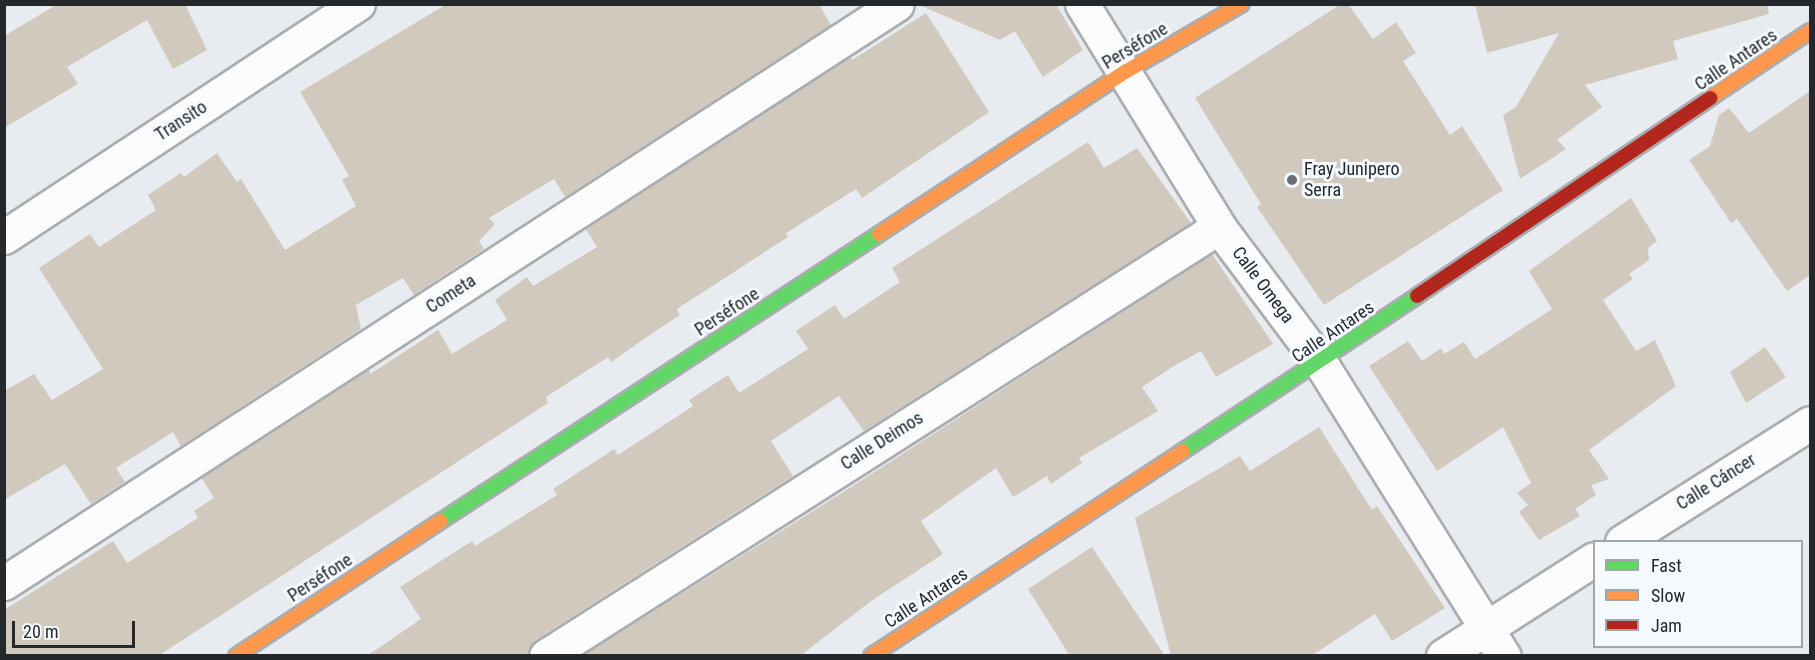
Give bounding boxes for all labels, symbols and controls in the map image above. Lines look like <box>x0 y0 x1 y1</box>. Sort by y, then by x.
street label: Perséfone <box>1098 18 1172 74</box>
street label: Calle Antares <box>1691 25 1781 95</box>
street label: Transito <box>151 96 211 146</box>
place label: Fray Junipero Serra <box>1304 159 1400 201</box>
marker: Fray Junipero Serra <box>1285 173 1299 187</box>
street label: Calle Omega <box>1227 243 1299 327</box>
street label: Cometa <box>422 270 480 318</box>
street label: Perséfone <box>691 283 763 341</box>
street label: Calle Antares <box>1288 297 1378 367</box>
street label: Calle Deimos <box>837 407 927 475</box>
street label: Calle Cáncer <box>1672 449 1760 515</box>
legend <box>1593 540 1803 648</box>
street label: Perséfone <box>284 549 356 607</box>
text: Fast <box>1651 555 1682 576</box>
street label: Calle Antares <box>880 563 972 633</box>
text: Slow <box>1651 585 1685 606</box>
scale bar <box>15 609 138 647</box>
text: Jam <box>1651 615 1682 636</box>
text: 20 m <box>23 621 58 642</box>

